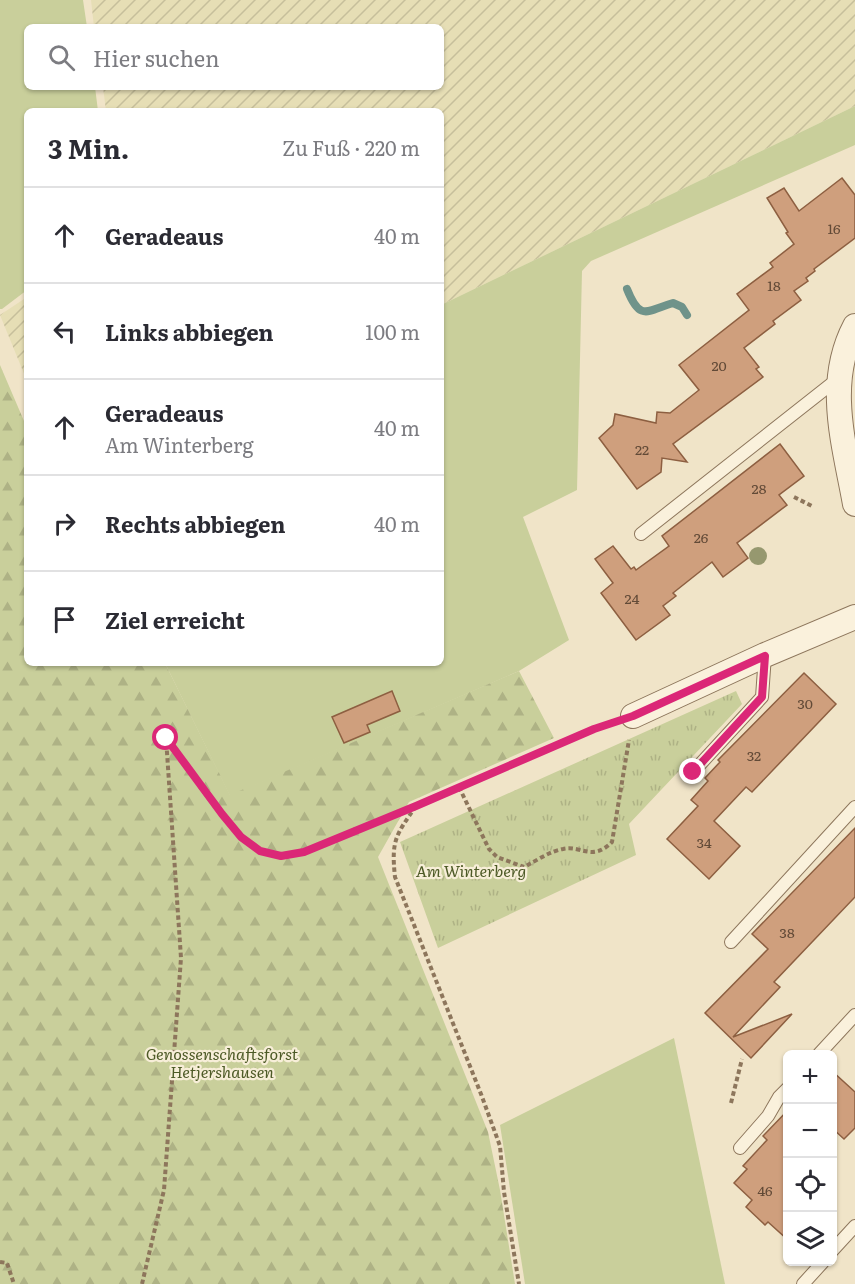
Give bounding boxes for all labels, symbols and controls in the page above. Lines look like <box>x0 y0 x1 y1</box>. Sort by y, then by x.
search box <box>24 24 444 90</box>
icon: search <box>45 41 78 74</box>
text: Hier suchen <box>93 41 220 74</box>
text: 3 Min. <box>48 128 129 167</box>
text: Zu Fuß · 220 m <box>282 132 420 162</box>
house number: 16 <box>827 218 841 238</box>
icon: ahead <box>48 219 81 252</box>
text: Geradeaus <box>105 219 223 252</box>
text: 40 m <box>374 220 420 250</box>
house number: 18 <box>767 275 781 295</box>
icon: left <box>48 315 81 348</box>
text: Links abbiegen <box>105 315 274 348</box>
text: 100 m <box>365 316 420 346</box>
house number: 20 <box>711 355 727 375</box>
text: Geradeaus <box>105 396 223 429</box>
icon: ahead <box>48 411 81 444</box>
text: 40 m <box>374 412 420 442</box>
text: Am Winterberg <box>105 429 254 459</box>
house number: 22 <box>635 439 649 459</box>
house number: 28 <box>752 478 767 498</box>
icon: right <box>48 507 81 540</box>
text: Rechts abbiegen <box>105 507 285 540</box>
text: 40 m <box>374 508 420 538</box>
house number: 26 <box>694 527 709 547</box>
house number: 24 <box>625 588 640 608</box>
icon: arrive <box>48 603 81 636</box>
text: Ziel erreicht <box>105 603 245 636</box>
house number: 30 <box>797 693 813 713</box>
route start <box>152 724 178 750</box>
house number: 32 <box>747 745 761 765</box>
route end <box>679 758 705 784</box>
house number: 34 <box>696 832 712 852</box>
park label: Am Winterberg <box>416 858 526 882</box>
house number: 38 <box>779 922 795 942</box>
park label: Genossenschaftsforst Hetjershausen <box>146 1041 299 1083</box>
map controls <box>783 1050 837 1266</box>
button: + <box>783 1050 837 1104</box>
button: − <box>783 1104 837 1158</box>
button: locate <box>783 1158 837 1212</box>
house number: 46 <box>757 1180 773 1200</box>
button: layers <box>783 1212 837 1266</box>

